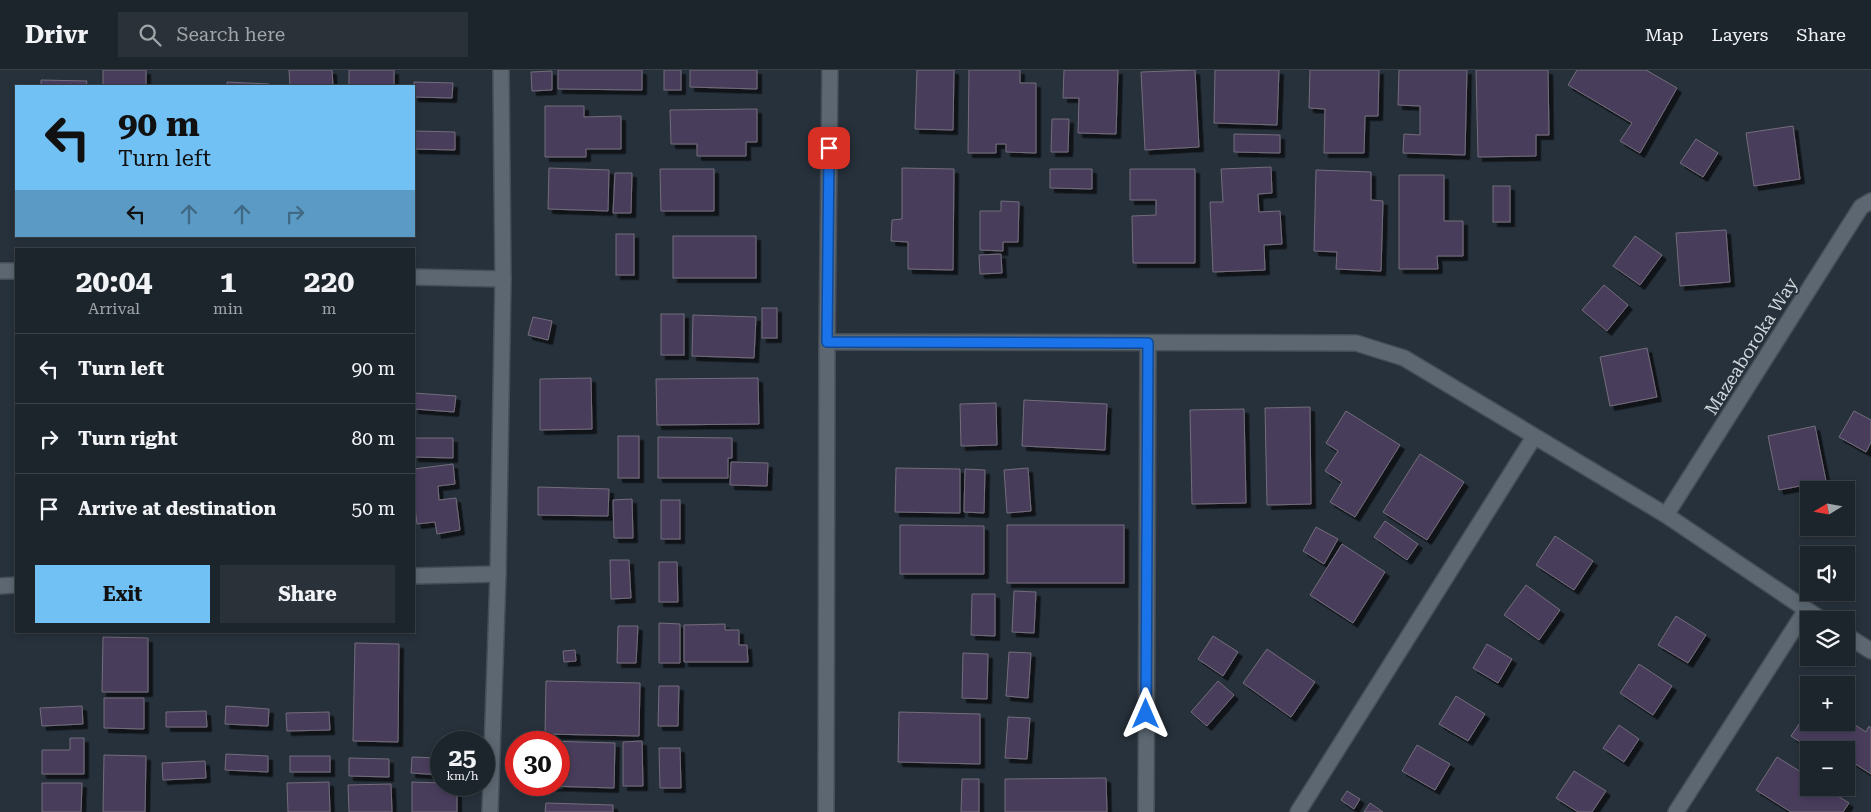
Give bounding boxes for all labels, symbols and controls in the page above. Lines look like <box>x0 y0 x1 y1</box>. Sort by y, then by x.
search box <box>118 12 468 57</box>
text: Drivr <box>25 21 88 49</box>
icon: search <box>136 21 164 49</box>
text: Search here <box>176 23 285 46</box>
text: Map <box>1645 24 1684 45</box>
text: Layers <box>1712 24 1768 45</box>
text: Share <box>1796 24 1846 45</box>
text: 90 m <box>118 104 200 145</box>
icon: left <box>35 105 100 170</box>
pin <box>808 127 850 169</box>
icon: arrive <box>815 134 843 162</box>
text: Turn left <box>118 146 211 171</box>
icon: left <box>122 200 150 228</box>
icon: ahead <box>175 200 203 228</box>
icon: ahead <box>228 200 256 228</box>
icon: right <box>281 200 309 228</box>
text: 20:04 <box>76 264 152 299</box>
text: 1 <box>220 264 236 299</box>
text: 220 <box>304 264 354 299</box>
street label: Mazeaboroka Way <box>1700 273 1802 419</box>
text: Arrival <box>88 299 140 318</box>
text: min <box>213 299 243 318</box>
text: m <box>322 299 336 318</box>
icon: left <box>35 355 63 383</box>
text: Turn left <box>78 357 164 380</box>
text: 90 m <box>352 357 395 380</box>
icon: right <box>35 425 63 453</box>
text: Turn right <box>78 427 178 450</box>
text: 80 m <box>352 427 395 450</box>
north arrow <box>1800 481 1855 536</box>
map controls <box>1800 481 1855 796</box>
icon: arrive <box>35 495 63 523</box>
text: Arrive at destination <box>78 497 276 520</box>
text: 50 m <box>352 497 395 520</box>
button: sound <box>1800 546 1855 601</box>
button: Exit <box>35 565 210 623</box>
button: Share <box>220 565 395 623</box>
button: layers <box>1800 611 1855 666</box>
button: + <box>1800 676 1855 731</box>
position arrow <box>1119 687 1171 739</box>
speed limit sign: 30 <box>505 731 570 796</box>
button: − <box>1800 741 1855 796</box>
text: 25 <box>448 743 477 772</box>
text: km/h <box>446 769 479 783</box>

